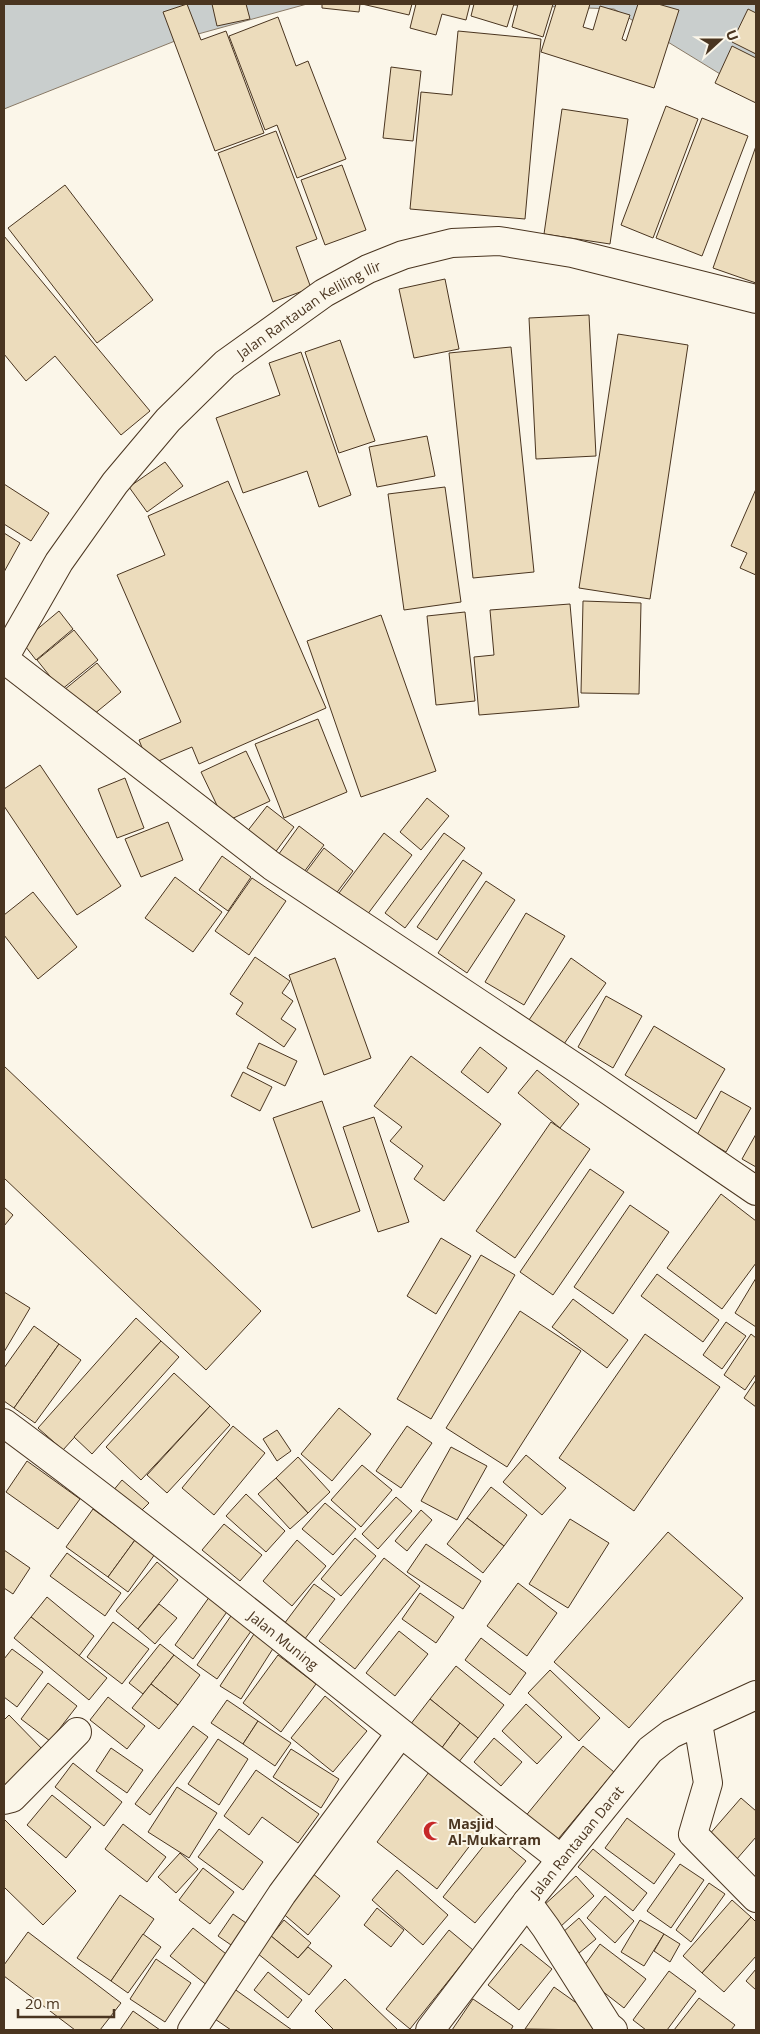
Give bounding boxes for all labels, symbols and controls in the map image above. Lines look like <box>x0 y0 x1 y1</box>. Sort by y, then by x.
north arrow <box>695 15 745 65</box>
text: U <box>722 27 743 44</box>
street label: Jalan Rantauan Keliling Ilir <box>231 255 384 364</box>
street label: Jalan Muning <box>243 1605 323 1674</box>
street label: Jalan Rantauan Darat <box>524 1781 627 1902</box>
place label: Masjid Al-Mukarram <box>448 1814 541 1849</box>
mosque icon: Masjid Al-Mukarram <box>422 1820 444 1842</box>
scale bar <box>18 1986 114 2018</box>
text: 20 m <box>25 1993 60 2013</box>

